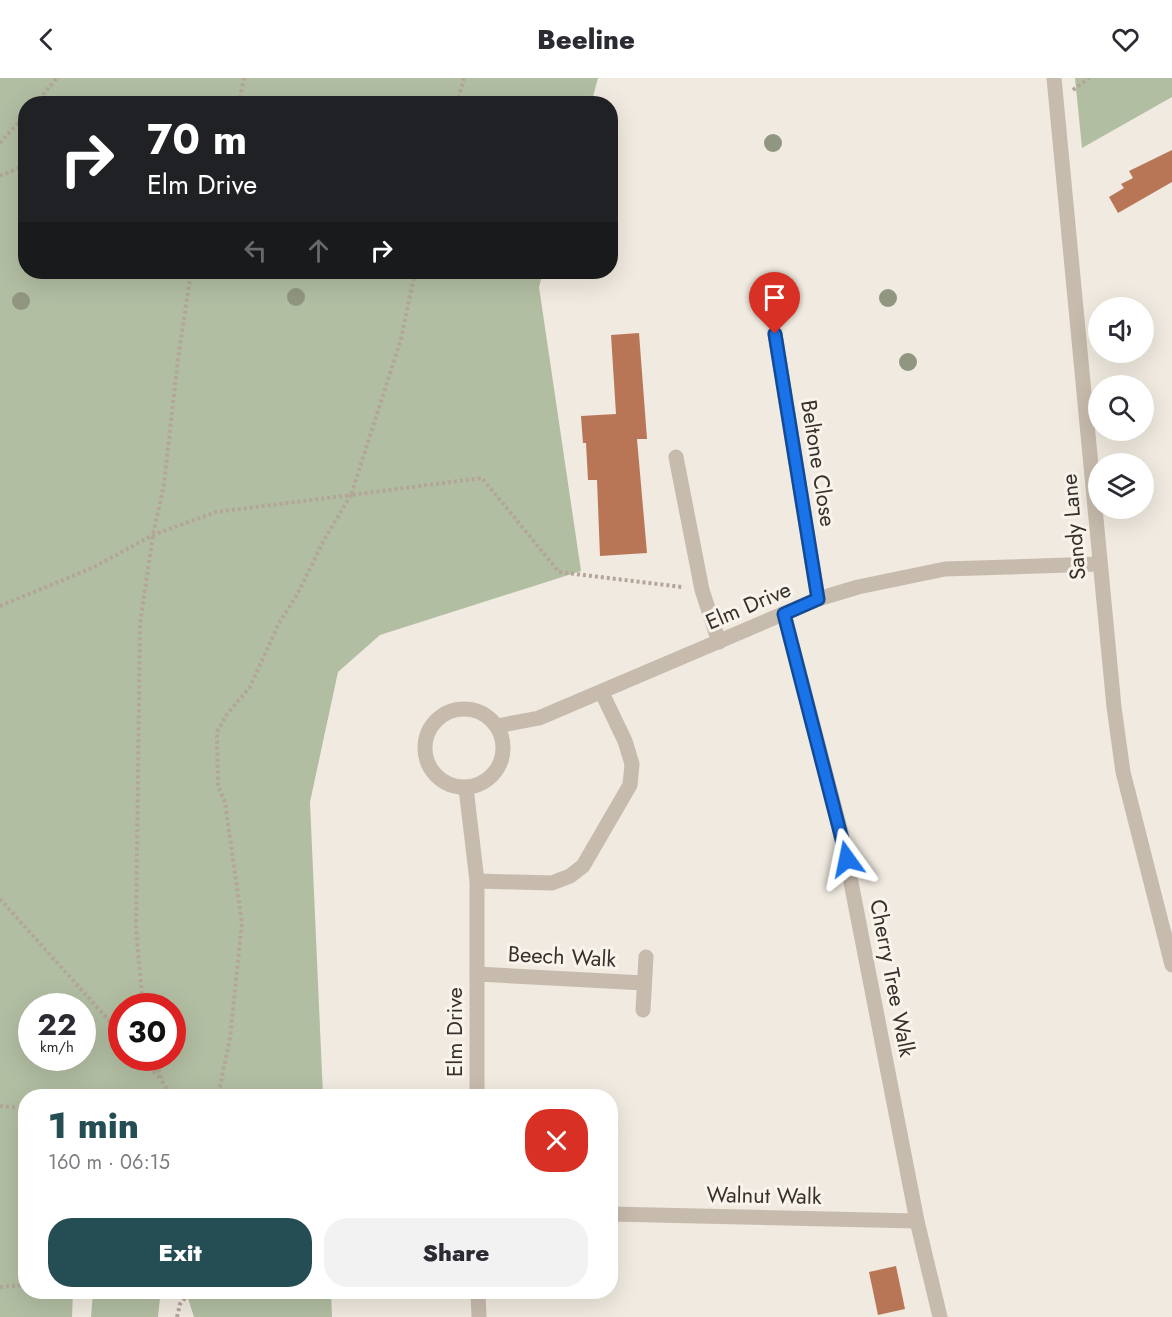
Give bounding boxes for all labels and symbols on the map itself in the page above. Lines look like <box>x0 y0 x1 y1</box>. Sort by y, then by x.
pin <box>749 272 800 334</box>
street label: Beltone Close <box>793 397 845 529</box>
street label: Sandy Lane <box>1052 473 1094 581</box>
street label: Elm Drive <box>700 573 796 637</box>
position arrow <box>815 827 879 891</box>
street label: Cherry Tree Walk <box>862 896 924 1060</box>
street label: Beech Walk <box>507 937 617 975</box>
street label: Elm Drive <box>438 987 470 1077</box>
speed limit sign: 30 <box>108 993 186 1071</box>
street label: Walnut Walk <box>706 1178 822 1212</box>

